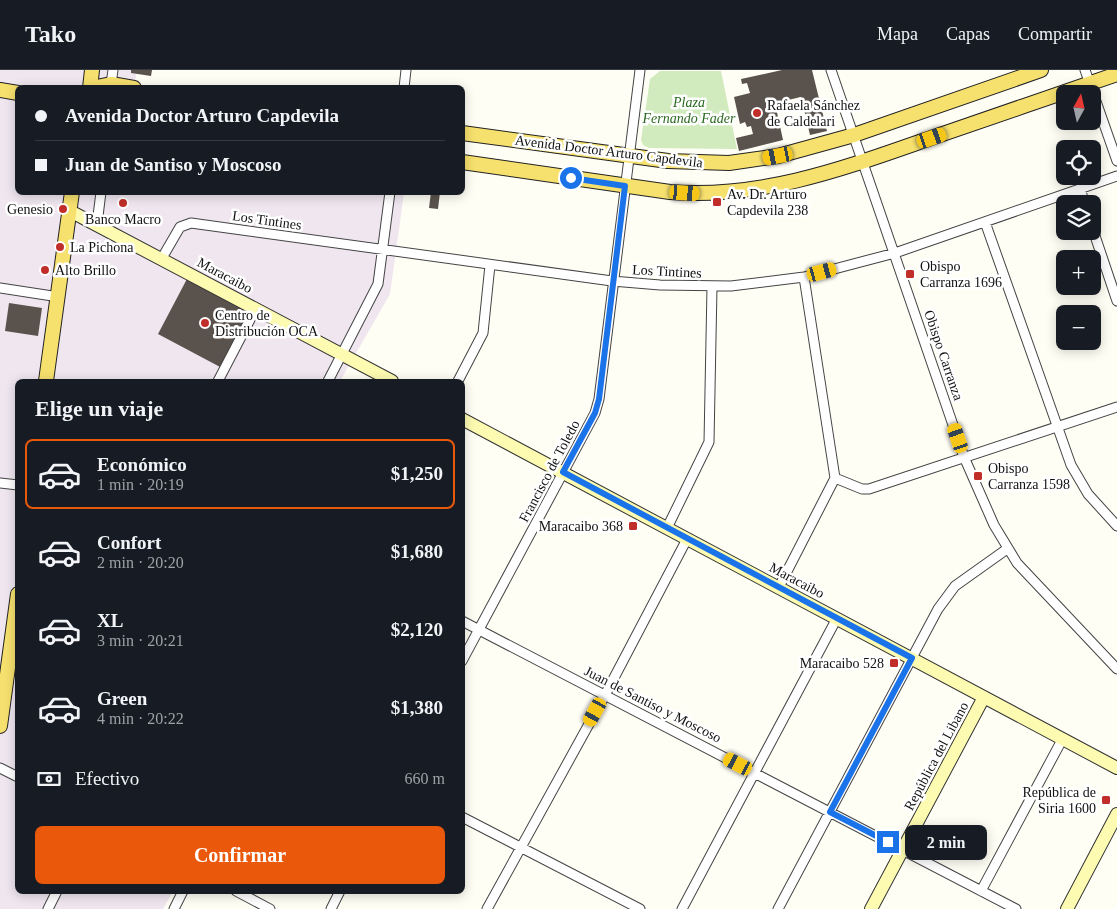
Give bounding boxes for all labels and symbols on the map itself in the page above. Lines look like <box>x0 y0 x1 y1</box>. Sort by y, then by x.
north arrow <box>1056 85 1101 130</box>
park label: Plaza Fernando Fader <box>642 95 736 126</box>
place label: Rafaela Sánchez de Caldelari <box>767 98 860 129</box>
marker: Rafaela Sánchez de Caldelari <box>751 107 763 119</box>
car <box>915 126 948 150</box>
street label: Avenida Doctor Arturo Capdevila <box>514 133 704 171</box>
car <box>761 146 794 166</box>
route start <box>560 167 582 189</box>
car <box>669 184 700 202</box>
place label: Av. Dr. Arturo Capdevila 238 <box>727 187 808 218</box>
marker: Av. Dr. Arturo Capdevila 238 <box>711 196 723 208</box>
marker: Banco Macro <box>117 197 129 209</box>
place label: Genesio <box>7 202 53 217</box>
marker: Genesio <box>57 203 69 215</box>
street label: Los Tintines <box>231 208 302 233</box>
place label: Banco Macro <box>85 212 161 227</box>
place label: La Pichona <box>70 240 134 255</box>
marker: La Pichona <box>54 241 66 253</box>
street label: Maracaibo <box>195 255 255 296</box>
place label: Obispo Carranza 1696 <box>920 259 1002 290</box>
car <box>805 261 838 283</box>
street label: Los Tintines <box>632 262 702 281</box>
place label: Alto Brillo <box>55 263 116 278</box>
marker: Alto Brillo <box>39 264 51 276</box>
marker: Obispo Carranza 1696 <box>904 268 916 280</box>
place label: Centro de Distribución OCA <box>215 308 319 339</box>
street label: Obispo Carranza <box>921 308 966 403</box>
marker: Centro de Distribución OCA <box>199 317 211 329</box>
street label: Francisco de Toledo <box>516 418 583 525</box>
car <box>946 421 969 455</box>
place label: Obispo Carranza 1598 <box>988 461 1070 492</box>
marker: Obispo Carranza 1598 <box>972 470 984 482</box>
place label: Maracaibo 368 <box>539 519 623 534</box>
marker: Maracaibo 368 <box>627 520 639 532</box>
street label: Maracaibo <box>767 560 827 601</box>
place label: Maracaibo 528 <box>800 656 884 671</box>
marker: Maracaibo 528 <box>888 657 900 669</box>
street label: Juan de Santiso y Moscoso <box>582 663 724 746</box>
car <box>581 695 608 729</box>
street label: República del Libano <box>902 700 971 813</box>
car <box>721 751 754 777</box>
place label: República de Siria 1600 <box>1023 785 1096 816</box>
marker: República de Siria 1600 <box>1100 794 1112 806</box>
callout: 2 min <box>906 824 988 860</box>
route end <box>877 831 899 853</box>

